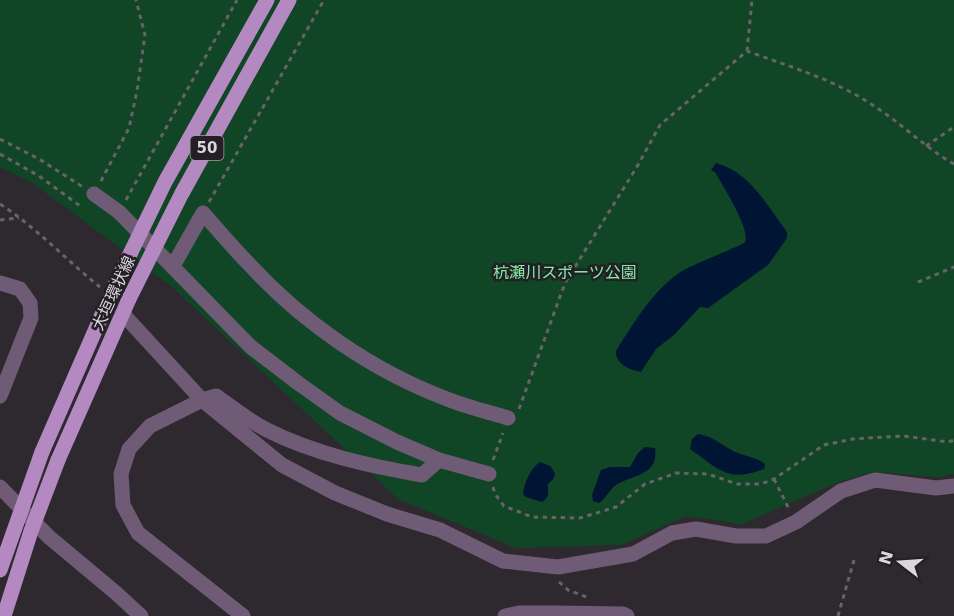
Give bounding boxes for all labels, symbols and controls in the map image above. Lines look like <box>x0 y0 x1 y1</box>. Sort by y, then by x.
road number: 50 <box>190 136 224 160</box>
street label: 大垣環状線 <box>88 253 139 333</box>
park label: 杭瀬川スポーツ公園 <box>493 263 637 282</box>
north arrow <box>870 532 930 592</box>
text: N <box>875 549 897 567</box>

